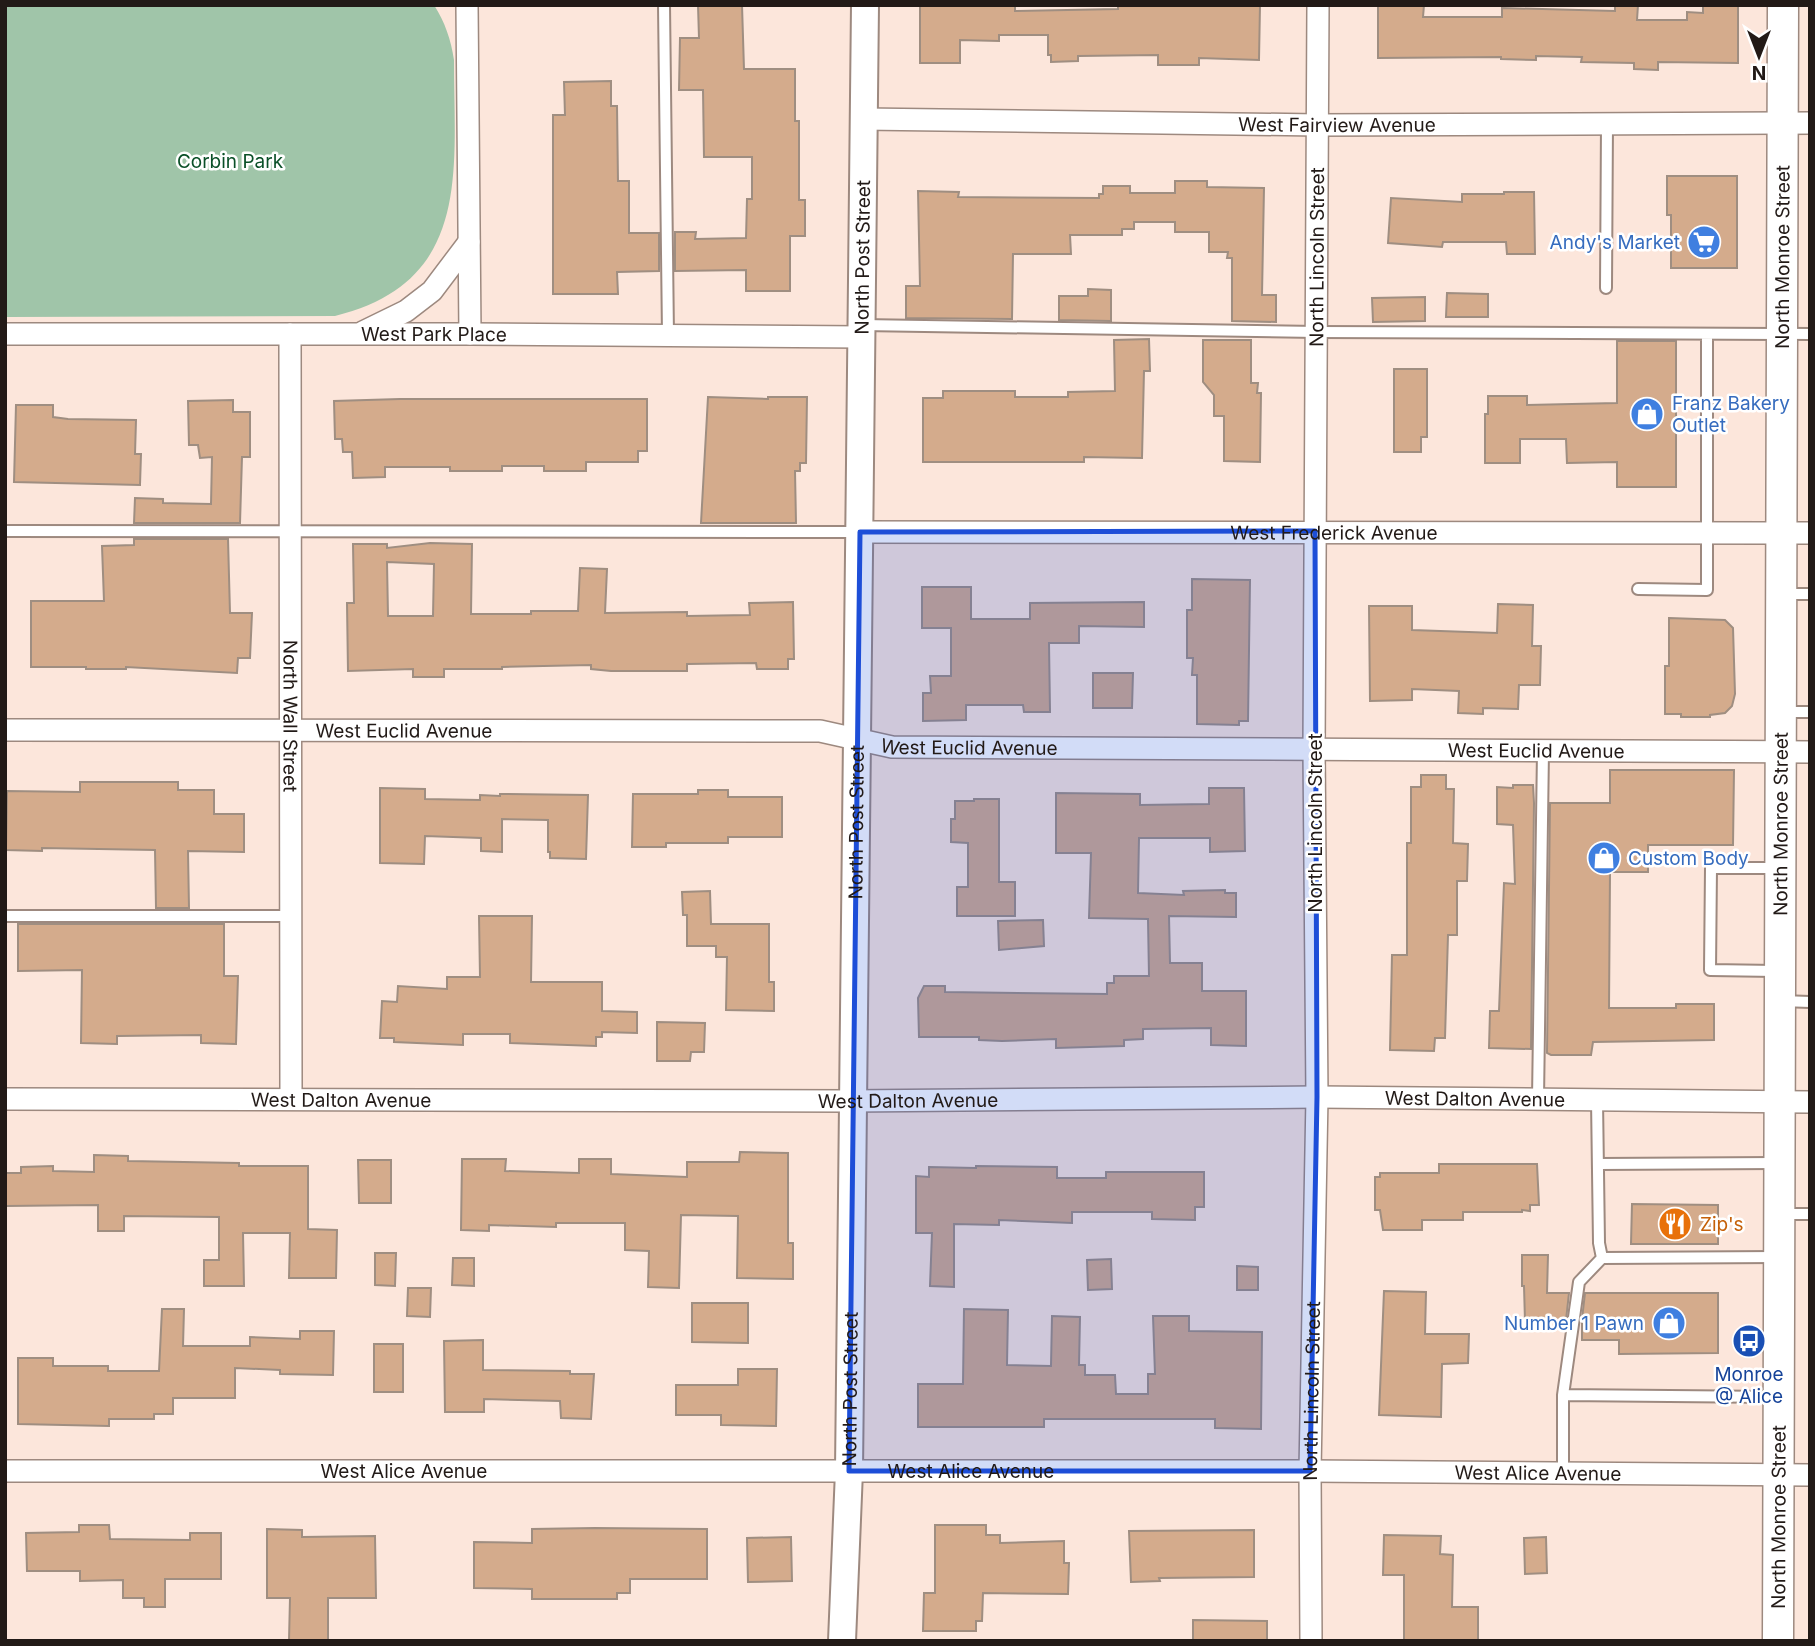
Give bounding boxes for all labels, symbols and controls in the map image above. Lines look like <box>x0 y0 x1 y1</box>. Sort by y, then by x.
north arrow <box>1724 21 1794 91</box>
text: N <box>1752 61 1766 84</box>
street label: West Fairview Avenue <box>1238 113 1436 137</box>
park label: Corbin Park <box>177 150 284 173</box>
street label: North Monroe Street <box>1771 165 1795 349</box>
street label: North Lincoln Street <box>1305 167 1329 347</box>
street label: North Post Street <box>850 180 875 335</box>
supermarket icon: Andy's Market <box>1685 223 1723 261</box>
place label: Andy's Market <box>1550 231 1680 254</box>
street label: West Park Place <box>361 323 507 346</box>
place label: Franz Bakery Outlet <box>1672 392 1790 437</box>
shop icon: Franz Bakery Outlet <box>1628 395 1666 433</box>
street label: West Frederick Avenue <box>1230 521 1438 545</box>
street label: North Wall Street <box>278 640 302 792</box>
street label: West Euclid Avenue <box>316 719 492 743</box>
street label: North Monroe Street <box>1769 732 1793 916</box>
street label: North Lincoln Street <box>1304 733 1327 913</box>
street label: West Euclid Avenue <box>878 734 1058 760</box>
street label: West Euclid Avenue <box>1448 739 1625 763</box>
street label: North Post Street <box>844 745 869 900</box>
shop icon: Custom Body <box>1585 839 1623 877</box>
place label: Custom Body <box>1628 847 1749 870</box>
street label: West Dalton Avenue <box>1385 1087 1565 1112</box>
street label: West Dalton Avenue <box>251 1089 431 1112</box>
street label: West Dalton Avenue <box>818 1089 998 1113</box>
restaurant icon: Zip's <box>1656 1205 1694 1243</box>
place label: Zip's <box>1700 1213 1744 1236</box>
street label: North Lincoln Street <box>1299 1301 1325 1481</box>
shop icon: Number 1 Pawn <box>1650 1304 1688 1342</box>
street label: North Post Street <box>838 1312 863 1467</box>
place label: Number 1 Pawn <box>1504 1312 1644 1335</box>
bus stop icon: Monroe @ Alice <box>1730 1322 1768 1360</box>
place label: Monroe @ Alice <box>1714 1363 1784 1408</box>
street label: North Monroe Street <box>1767 1425 1791 1609</box>
street label: West Alice Avenue <box>321 1460 487 1483</box>
street label: West Alice Avenue <box>888 1460 1054 1483</box>
street label: West Alice Avenue <box>1454 1461 1621 1485</box>

